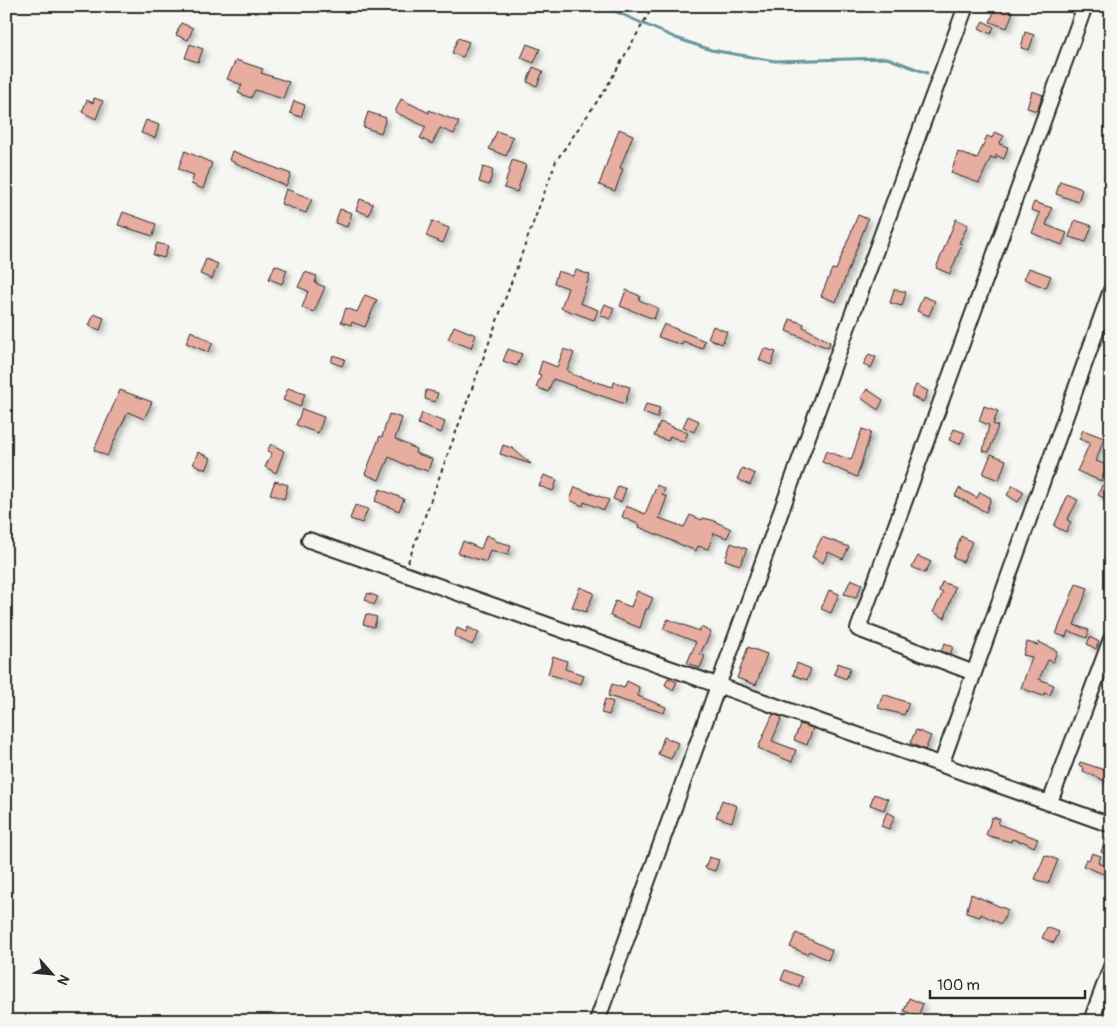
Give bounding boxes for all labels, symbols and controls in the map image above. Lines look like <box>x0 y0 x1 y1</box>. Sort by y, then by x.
north arrow <box>28 950 78 1000</box>
scale bar <box>930 967 1084 999</box>
text: N <box>53 972 73 988</box>
text: 100 m <box>937 976 980 995</box>

